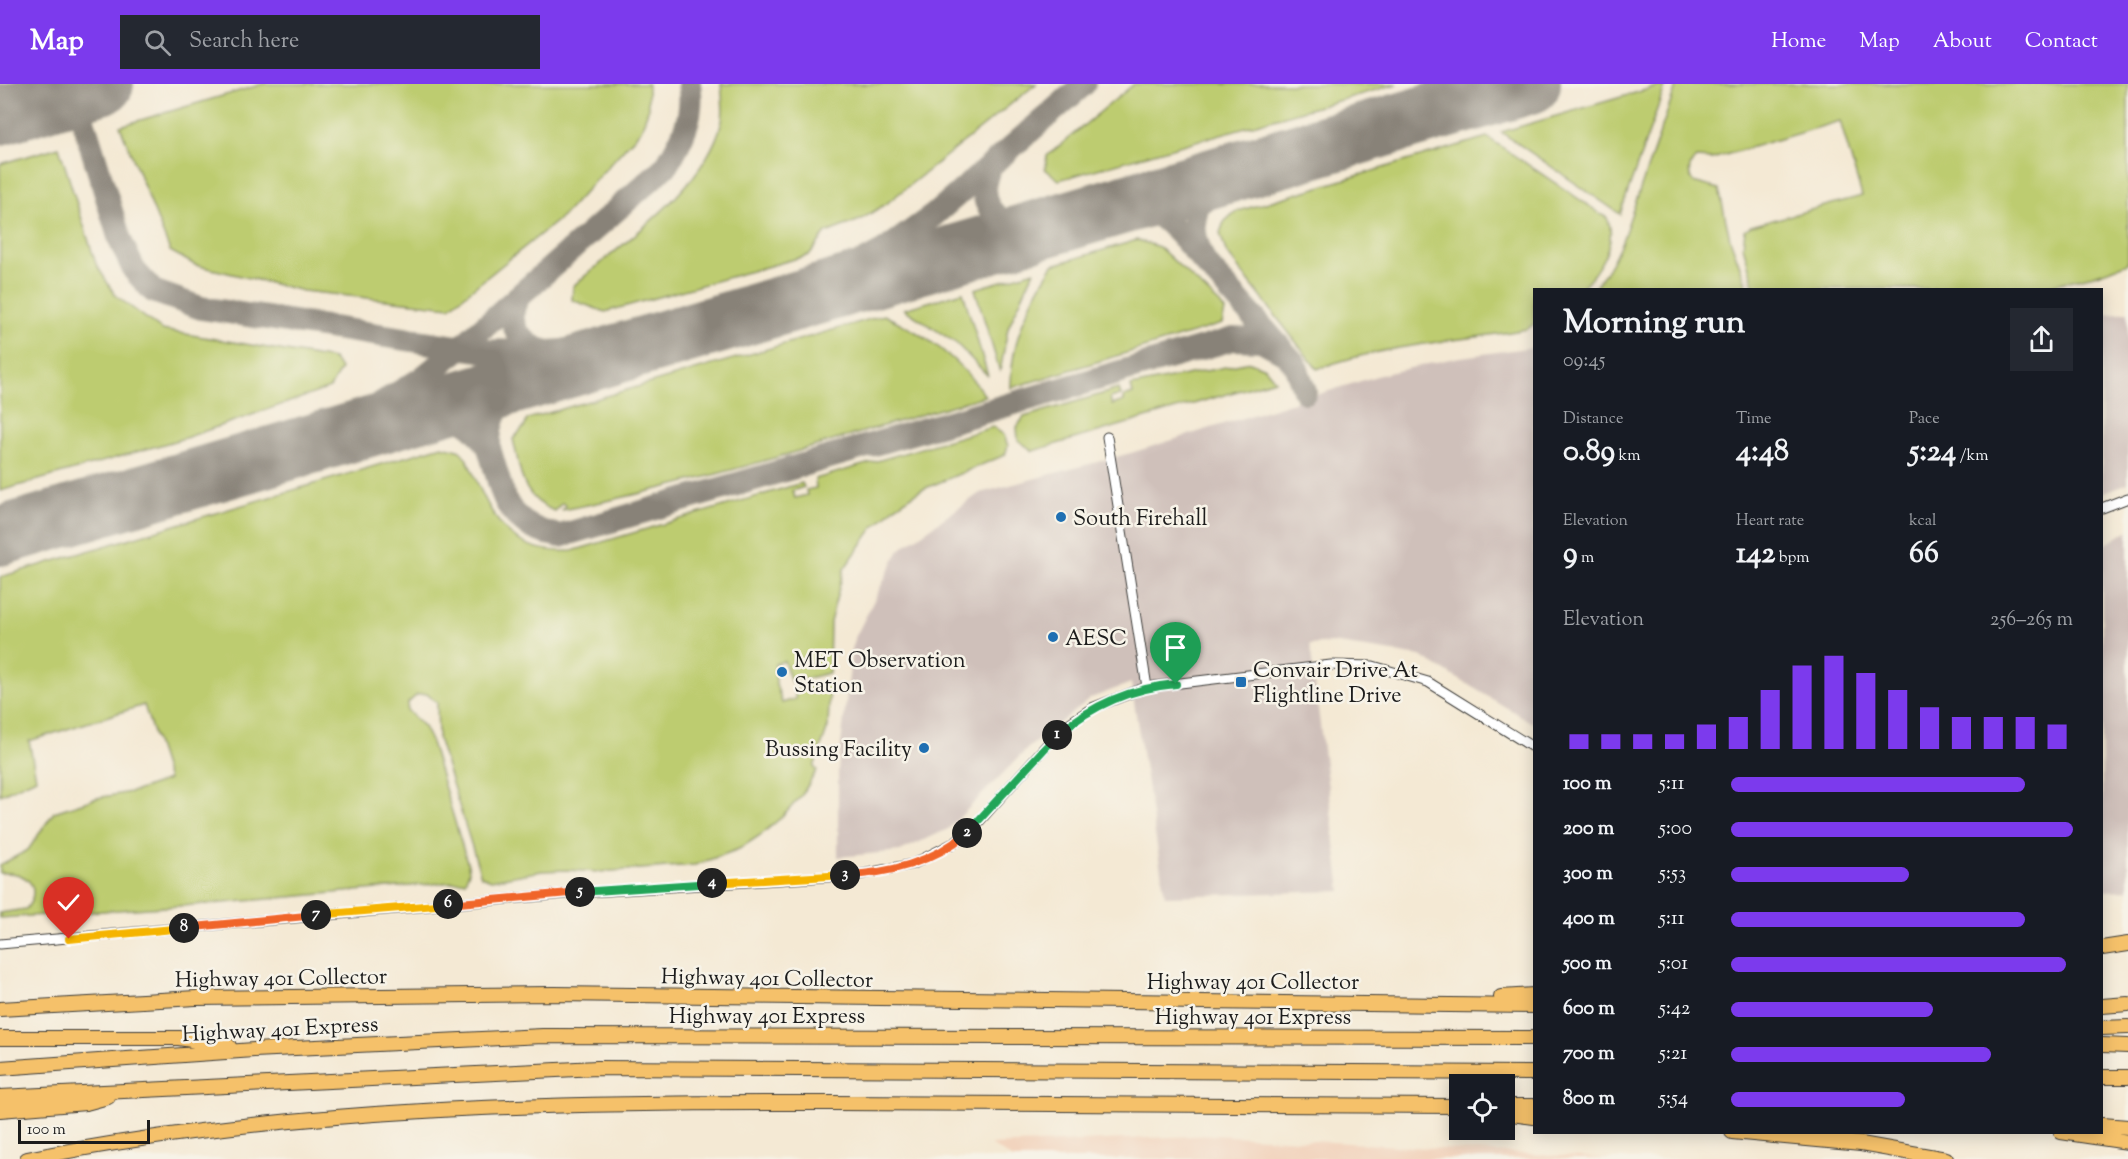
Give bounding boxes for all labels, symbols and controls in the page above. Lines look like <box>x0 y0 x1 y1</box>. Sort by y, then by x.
search box <box>120 15 540 69</box>
text: Map <box>30 22 84 62</box>
icon: search <box>141 26 174 59</box>
text: Search here <box>189 26 299 58</box>
text: Home <box>1771 27 1826 57</box>
text: Map <box>1859 27 1900 57</box>
text: About <box>1933 27 1992 57</box>
text: Contact <box>2025 27 2098 57</box>
text: Morning run <box>1563 300 1745 348</box>
button: share <box>2010 308 2073 371</box>
text: 09:45 <box>1563 347 1605 376</box>
text: Distance <box>1563 408 1623 431</box>
text: Time <box>1736 408 1772 431</box>
text: Pace <box>1909 408 1940 431</box>
text: 0.89 <box>1563 431 1615 474</box>
text: 4:48 <box>1736 431 1789 474</box>
text: 5:24 <box>1909 431 1956 474</box>
text: km <box>1615 445 1641 468</box>
text: /km <box>1956 445 1989 468</box>
place label: South Firehall <box>1073 504 1208 536</box>
marker: South Firehall <box>1054 510 1068 524</box>
text: Elevation <box>1563 510 1628 533</box>
text: Heart rate <box>1736 510 1804 533</box>
text: kcal <box>1909 510 1937 533</box>
text: 9 <box>1563 533 1578 576</box>
text: 142 <box>1736 533 1775 576</box>
text: 66 <box>1909 533 1939 576</box>
text: m <box>1578 547 1594 570</box>
text: bpm <box>1775 547 1810 570</box>
text: Elevation <box>1563 606 1644 635</box>
text: 256–265 m <box>1990 606 2073 635</box>
pin <box>1150 622 1201 684</box>
place label: AESC <box>1065 624 1127 656</box>
marker: AESC <box>1046 630 1060 644</box>
icon: arrive <box>1159 631 1192 664</box>
place label: MET Observation Station <box>794 646 966 703</box>
place label: Convair Drive At Flightline Drive <box>1253 656 1418 713</box>
marker: MET Observation Station <box>775 665 789 679</box>
marker: Convair Drive At Flightline Drive <box>1234 675 1248 689</box>
pin: 1 <box>1042 720 1072 750</box>
text: 1 <box>1054 723 1060 746</box>
place label: Bussing Facility <box>765 735 912 767</box>
marker: Bussing Facility <box>917 741 931 755</box>
text: 100 m <box>1563 770 1612 799</box>
text: 5:11 <box>1659 770 1685 799</box>
text: 200 m <box>1563 815 1614 844</box>
text: 5:00 <box>1659 815 1692 844</box>
pin: 2 <box>952 818 982 848</box>
text: 2 <box>963 821 971 844</box>
pin: 3 <box>830 860 860 890</box>
text: 300 m <box>1563 860 1613 889</box>
text: 5:53 <box>1659 860 1686 889</box>
text: 3 <box>842 863 848 886</box>
pin: 4 <box>697 868 727 898</box>
text: 4 <box>708 871 716 894</box>
pin <box>43 877 94 939</box>
pin: 5 <box>565 877 595 907</box>
text: 5 <box>577 880 583 903</box>
icon: check <box>52 886 85 919</box>
pin: 6 <box>433 889 463 919</box>
text: 6 <box>444 892 452 915</box>
pin: 7 <box>301 900 331 930</box>
text: 7 <box>312 903 320 926</box>
text: 400 m <box>1563 905 1615 934</box>
text: 5:11 <box>1659 905 1685 934</box>
pin: 8 <box>169 913 199 943</box>
text: 8 <box>180 916 188 939</box>
text: 500 m <box>1563 950 1612 979</box>
text: 5:01 <box>1659 950 1688 979</box>
street label: Highway 401 Collector <box>175 962 388 998</box>
street label: Highway 401 Collector <box>660 962 873 998</box>
street label: Highway 401 Collector <box>1147 968 1359 1000</box>
text: 600 m <box>1563 995 1615 1024</box>
text: 5:42 <box>1659 995 1690 1024</box>
street label: Highway 401 Express <box>669 1002 865 1034</box>
street label: Highway 401 Express <box>1155 1003 1351 1035</box>
street label: Highway 401 Express <box>181 1010 379 1052</box>
text: 700 m <box>1563 1040 1615 1069</box>
text: 5:21 <box>1659 1040 1687 1069</box>
map controls <box>1449 1074 1515 1140</box>
button: locate <box>1449 1074 1515 1140</box>
text: 800 m <box>1563 1085 1615 1114</box>
text: 5:54 <box>1659 1085 1688 1114</box>
scale bar <box>18 1117 150 1144</box>
text: 100 m <box>27 1119 66 1142</box>

